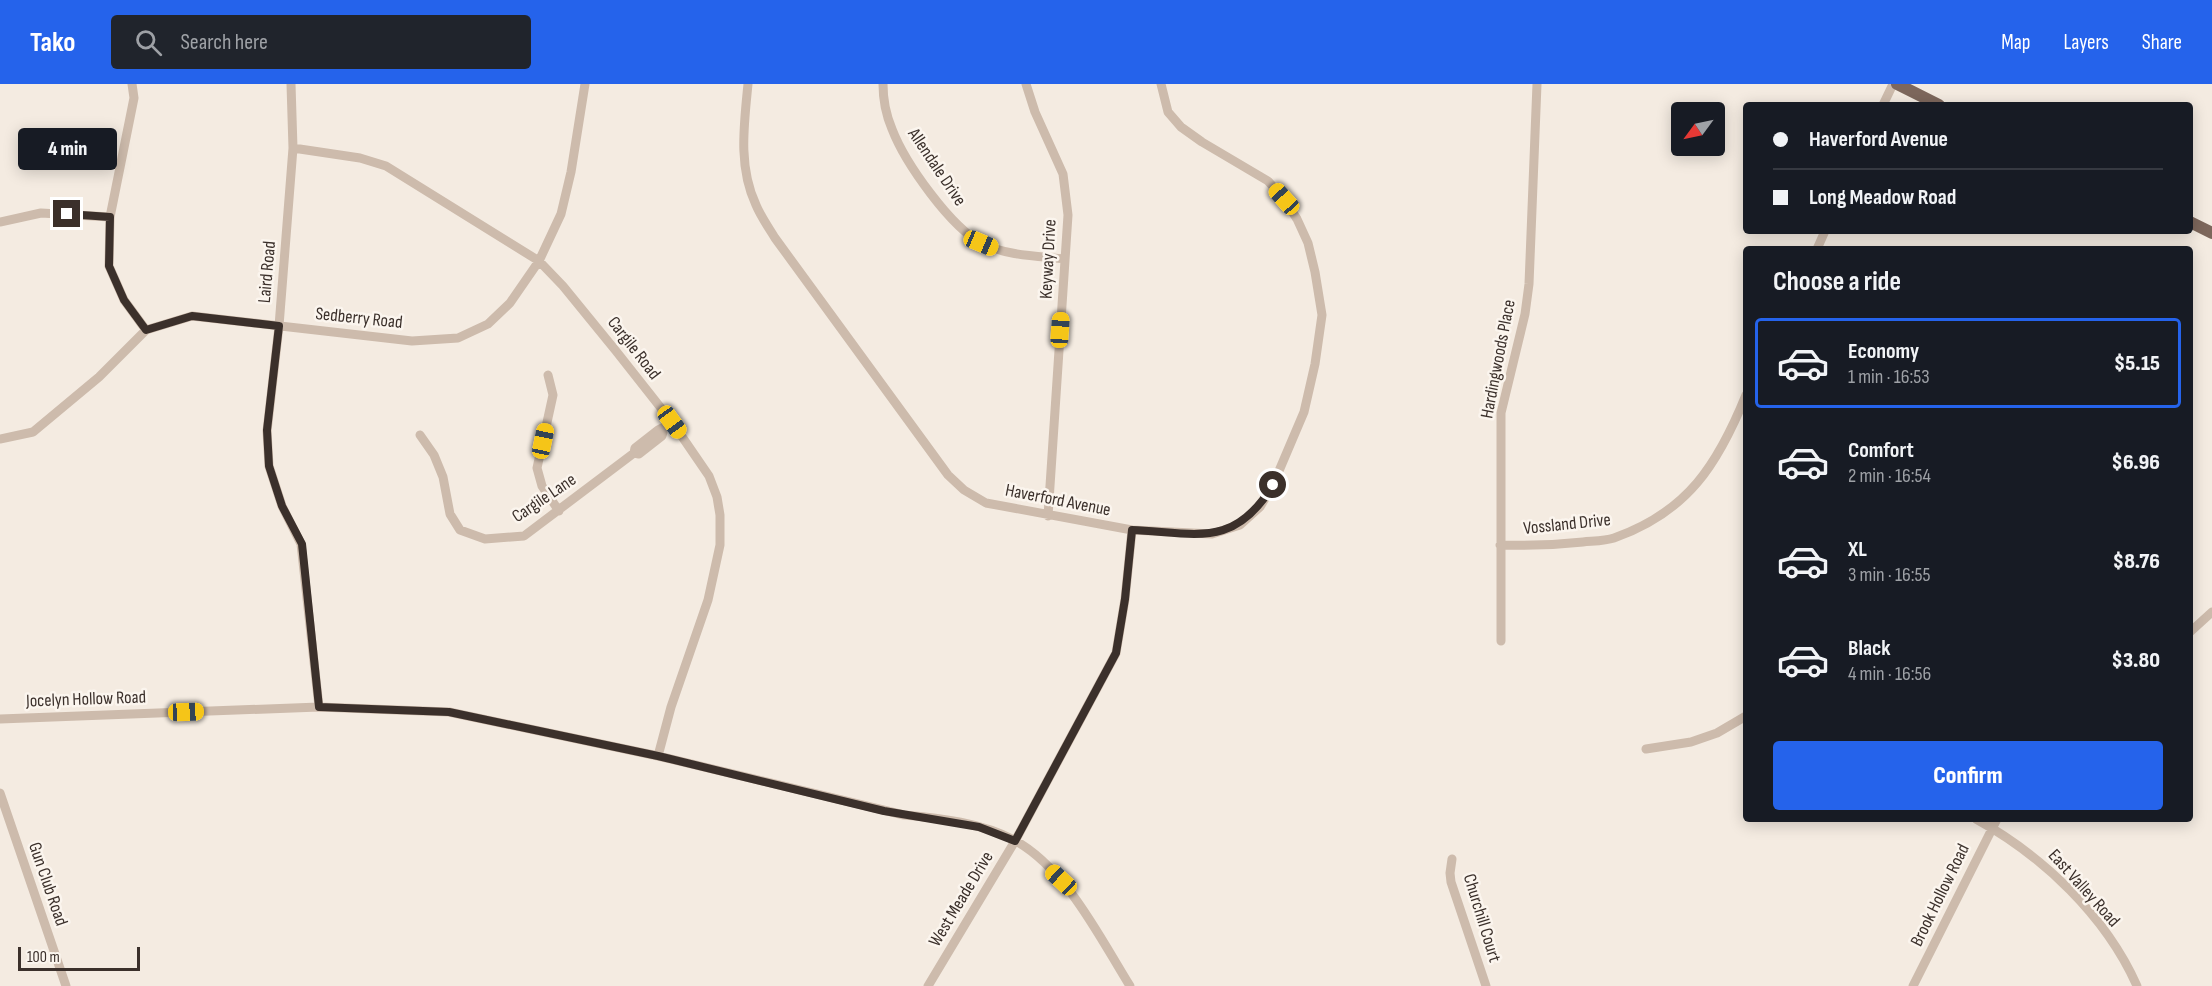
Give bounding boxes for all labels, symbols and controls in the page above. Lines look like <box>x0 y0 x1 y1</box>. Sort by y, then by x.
search box <box>111 15 531 69</box>
text: Tako <box>30 26 75 59</box>
icon: search <box>132 26 165 59</box>
text: Search here <box>180 29 268 56</box>
text: Map <box>2001 30 2030 55</box>
text: Layers <box>2063 30 2109 55</box>
text: Share <box>2142 30 2182 55</box>
north arrow <box>1671 102 1725 156</box>
map controls <box>1671 102 1725 156</box>
street label: Allendale Drive <box>903 123 971 210</box>
text: Haverford Avenue <box>1809 126 1948 153</box>
callout: 4 min <box>17 127 116 169</box>
text: 4 min <box>48 137 87 161</box>
car <box>1265 180 1303 218</box>
text: Long Meadow Road <box>1809 184 1956 211</box>
route end <box>53 200 80 227</box>
street label: Keyway Drive <box>1035 219 1061 299</box>
car <box>961 228 1001 258</box>
street label: Laird Road <box>254 240 280 304</box>
text: Choose a ride <box>1773 266 1901 298</box>
street label: Hardingwoods Place <box>1476 298 1520 420</box>
street label: Sedberry Road <box>314 303 404 333</box>
car <box>1050 311 1070 349</box>
street label: Cargile Road <box>603 312 665 384</box>
icon: car <box>1776 336 1830 390</box>
text: Economy <box>1848 338 1919 365</box>
text: $5.15 <box>2114 350 2160 377</box>
text: 1 min · 16:53 <box>1848 365 1930 389</box>
car <box>654 402 690 442</box>
car <box>530 422 556 460</box>
icon: car <box>1776 435 1830 489</box>
text: Comfort <box>1848 437 1914 464</box>
text: $6.96 <box>2112 449 2160 476</box>
text: 2 min · 16:54 <box>1848 464 1931 488</box>
street label: Cargile Lane <box>508 469 580 527</box>
route start <box>1259 471 1286 498</box>
street label: Haverford Avenue <box>1004 479 1112 521</box>
street label: Vossland Drive <box>1522 509 1612 539</box>
icon: car <box>1776 534 1830 588</box>
text: XL <box>1848 536 1867 563</box>
text: $8.76 <box>2113 548 2160 575</box>
text: 3 min · 16:55 <box>1848 563 1931 587</box>
icon: car <box>1776 633 1830 687</box>
text: Black <box>1848 635 1890 662</box>
text: $3.80 <box>2112 647 2160 674</box>
text: 4 min · 16:56 <box>1848 662 1931 686</box>
street label: Jocelyn Hollow Road <box>25 686 146 712</box>
car <box>168 702 204 722</box>
button: Confirm <box>1773 741 2163 810</box>
street label: Gun Club Road <box>24 839 72 929</box>
street label: Brook Hollow Road <box>1906 840 1974 950</box>
street label: East Valley Road <box>2044 845 2124 931</box>
street label: West Meade Drive <box>924 848 998 950</box>
car <box>1042 861 1080 899</box>
street label: Churchill Court <box>1459 871 1506 965</box>
scale bar <box>18 944 140 972</box>
text: 100 m <box>27 948 60 967</box>

